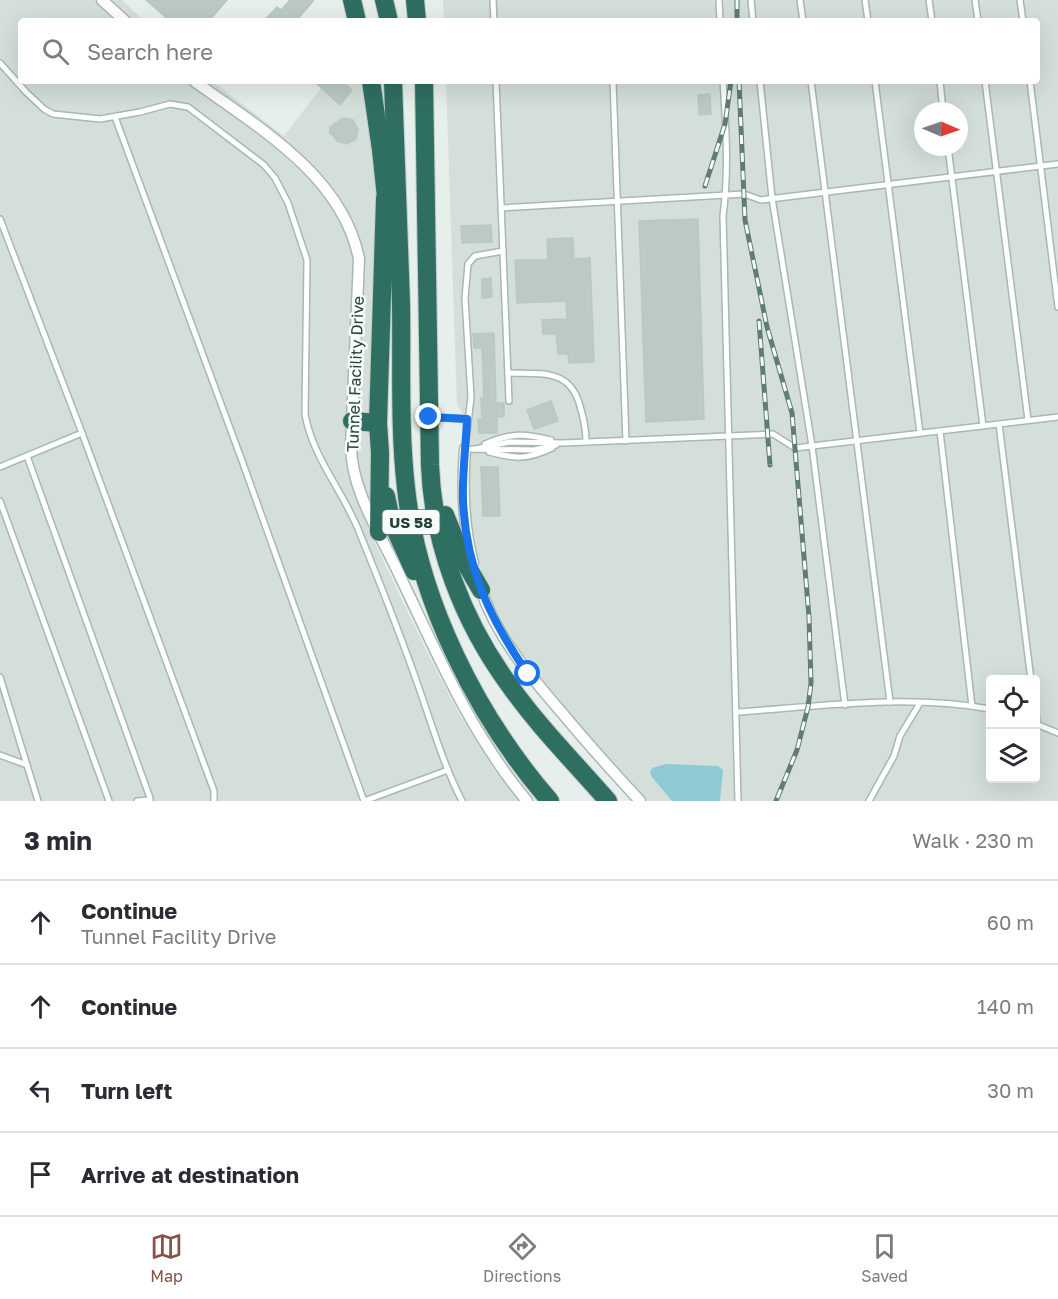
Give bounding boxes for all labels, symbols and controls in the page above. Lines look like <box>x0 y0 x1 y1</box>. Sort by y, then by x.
search box <box>18 18 1040 84</box>
icon: search <box>39 35 72 68</box>
text: Search here <box>87 38 213 65</box>
north arrow <box>914 102 968 156</box>
street label: Tunnel Facility Drive <box>342 296 368 452</box>
route end <box>415 403 441 429</box>
road number: US 58 <box>382 510 440 534</box>
route start <box>514 660 540 686</box>
map controls <box>986 675 1040 783</box>
button: locate <box>986 675 1040 729</box>
button: layers <box>986 729 1040 783</box>
text: 3 min <box>24 825 92 856</box>
text: Walk · 230 m <box>912 828 1034 852</box>
text: Continue <box>81 897 177 924</box>
icon: ahead <box>24 906 57 939</box>
text: 60 m <box>987 910 1034 934</box>
text: Tunnel Facility Drive <box>81 924 276 948</box>
icon: ahead <box>24 990 57 1023</box>
text: Continue <box>81 993 177 1020</box>
text: 140 m <box>977 994 1034 1018</box>
icon: left <box>24 1074 57 1107</box>
text: Turn left <box>81 1077 172 1104</box>
text: 30 m <box>987 1078 1034 1102</box>
icon: arrive <box>24 1158 57 1191</box>
text: Arrive at destination <box>81 1161 299 1188</box>
tab: Map <box>150 1230 183 1286</box>
tab: Directions <box>483 1230 561 1286</box>
tab: Saved <box>861 1230 908 1286</box>

